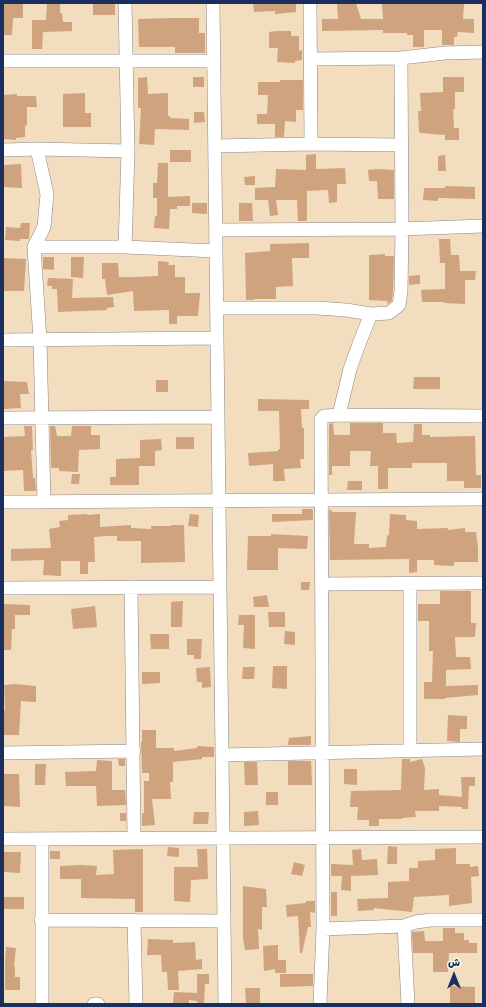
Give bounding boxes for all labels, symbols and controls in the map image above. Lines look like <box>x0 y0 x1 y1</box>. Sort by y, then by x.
north arrow <box>434 955 474 995</box>
text: ش <box>448 955 460 970</box>

